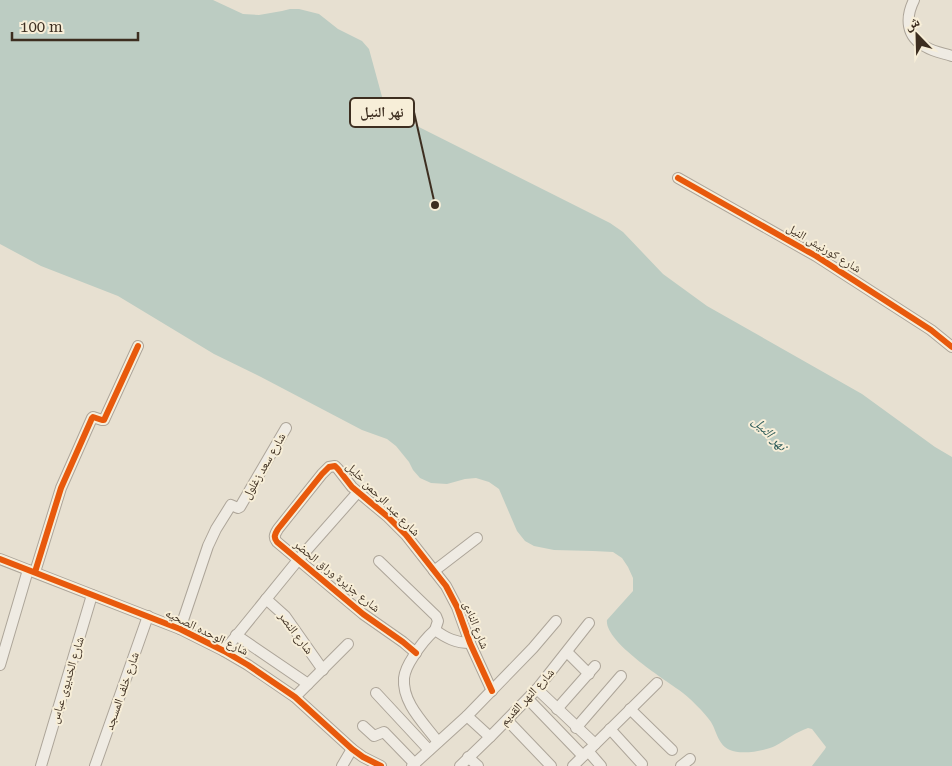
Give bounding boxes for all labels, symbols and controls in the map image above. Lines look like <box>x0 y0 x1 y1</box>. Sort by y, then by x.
scale bar <box>12 10 139 42</box>
north arrow <box>892 10 942 60</box>
text: ش <box>902 13 922 34</box>
text: 100 m <box>20 18 63 36</box>
callout: نهر النيل <box>350 98 414 127</box>
text: نهر النيل <box>360 104 404 121</box>
street label: شارع كورنيش النيل <box>784 220 864 277</box>
water label: نهر النيل <box>749 412 792 456</box>
street label: شارع سعد زغلول <box>239 430 289 502</box>
street label: شارع عبد الرحمن خليل <box>342 459 423 540</box>
street label: شارع جزيرة وراق الحضر <box>290 536 383 616</box>
street label: شارع النادى <box>459 599 492 651</box>
street label: شارع الوحده الصحيه <box>163 606 251 659</box>
street label: شارع النصر <box>274 608 316 657</box>
street label: شارع الخديوى عباس <box>47 635 88 725</box>
street label: شارع خلف المسجد <box>102 650 143 732</box>
street label: شارع النهر القديم <box>497 665 558 729</box>

